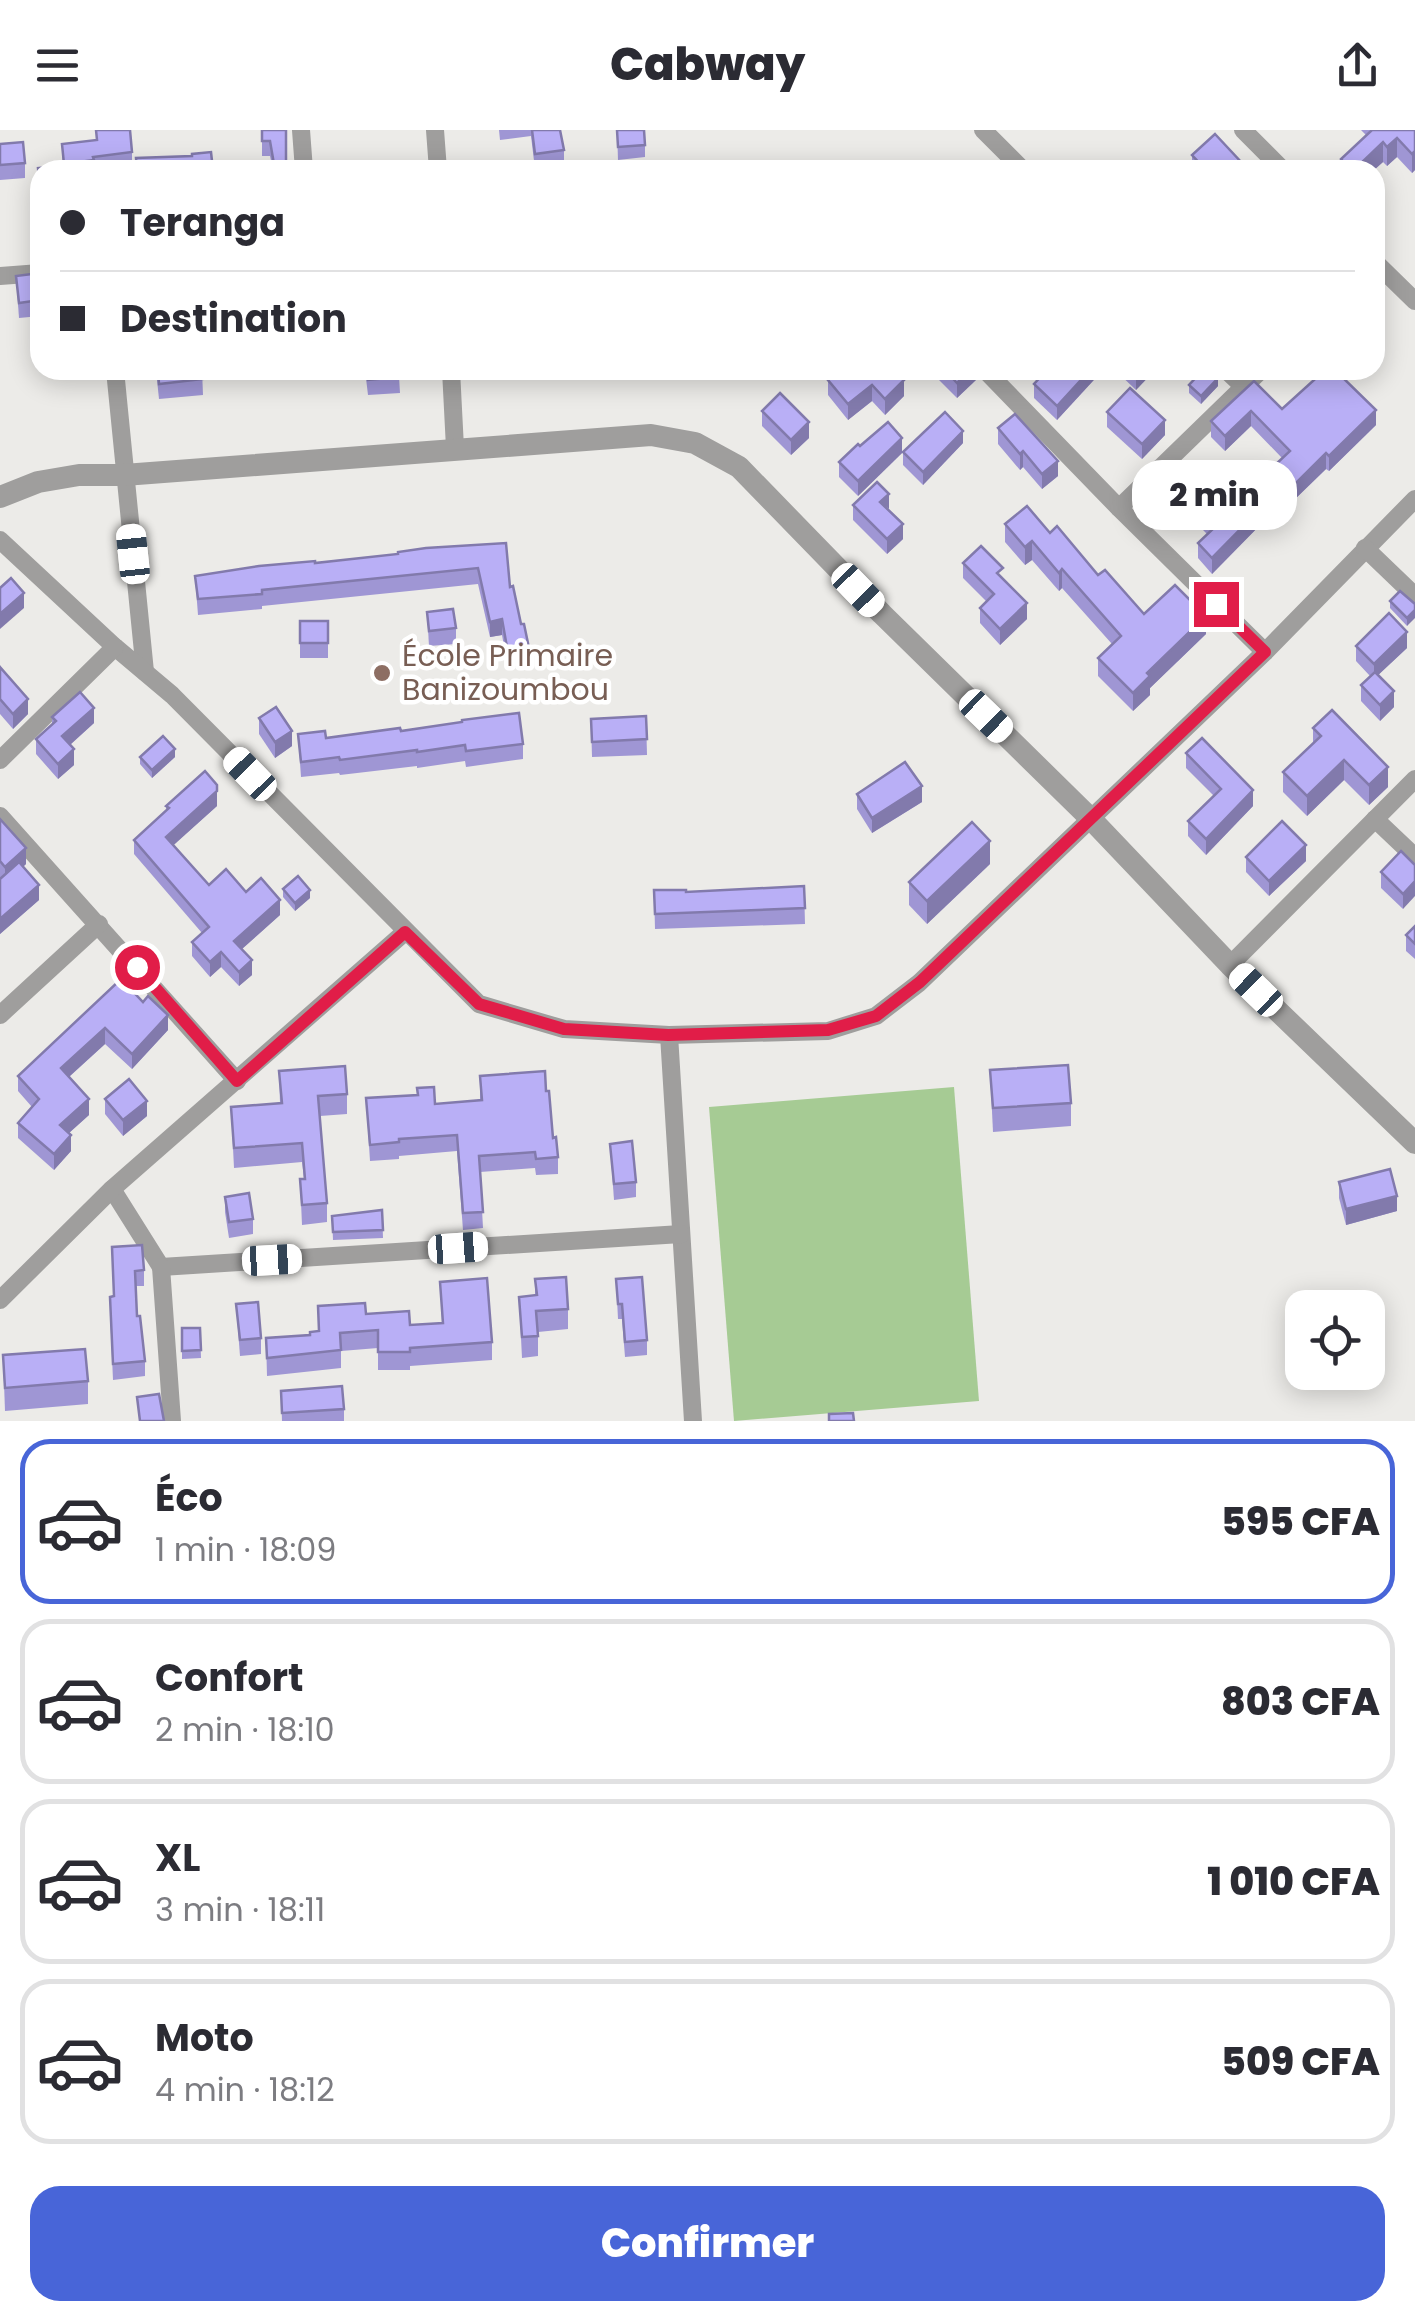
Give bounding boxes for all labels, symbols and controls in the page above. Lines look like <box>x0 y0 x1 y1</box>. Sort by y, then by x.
text: Cabway <box>610 33 805 96</box>
icon: menu <box>30 38 85 93</box>
icon: share <box>1330 38 1385 93</box>
text: Teranga <box>120 196 285 249</box>
text: Destination <box>120 292 347 345</box>
callout: 2 min <box>1134 459 1298 529</box>
text: 2 min <box>1169 472 1260 517</box>
car <box>115 523 151 585</box>
car <box>826 558 890 622</box>
route end <box>1194 582 1239 627</box>
place label: École Primaire Banizoumbou <box>402 634 613 711</box>
marker: École Primaire Banizoumbou <box>371 662 393 684</box>
car <box>954 684 1018 748</box>
car <box>218 742 282 806</box>
route start <box>115 945 160 990</box>
car <box>1224 958 1288 1022</box>
car <box>427 1231 489 1265</box>
car <box>241 1243 303 1277</box>
map controls <box>1285 1290 1385 1390</box>
button: locate <box>1285 1290 1385 1390</box>
text: Éco <box>155 1471 223 1524</box>
icon: car <box>35 1477 125 1567</box>
text: 595 CFA <box>1221 1495 1380 1548</box>
text: 1 min · 18:09 <box>155 1527 336 1572</box>
text: Confort <box>155 1651 303 1704</box>
icon: car <box>35 1657 125 1747</box>
text: 803 CFA <box>1221 1675 1380 1728</box>
text: 2 min · 18:10 <box>155 1707 335 1752</box>
text: XL <box>155 1831 200 1884</box>
icon: car <box>35 1837 125 1927</box>
text: 1 010 CFA <box>1207 1855 1380 1908</box>
text: 3 min · 18:11 <box>155 1887 325 1932</box>
text: Moto <box>155 2011 254 2064</box>
icon: car <box>35 2017 125 2107</box>
text: 509 CFA <box>1221 2035 1380 2088</box>
text: 4 min · 18:12 <box>155 2067 335 2112</box>
button: Confirmer <box>30 2186 1385 2301</box>

